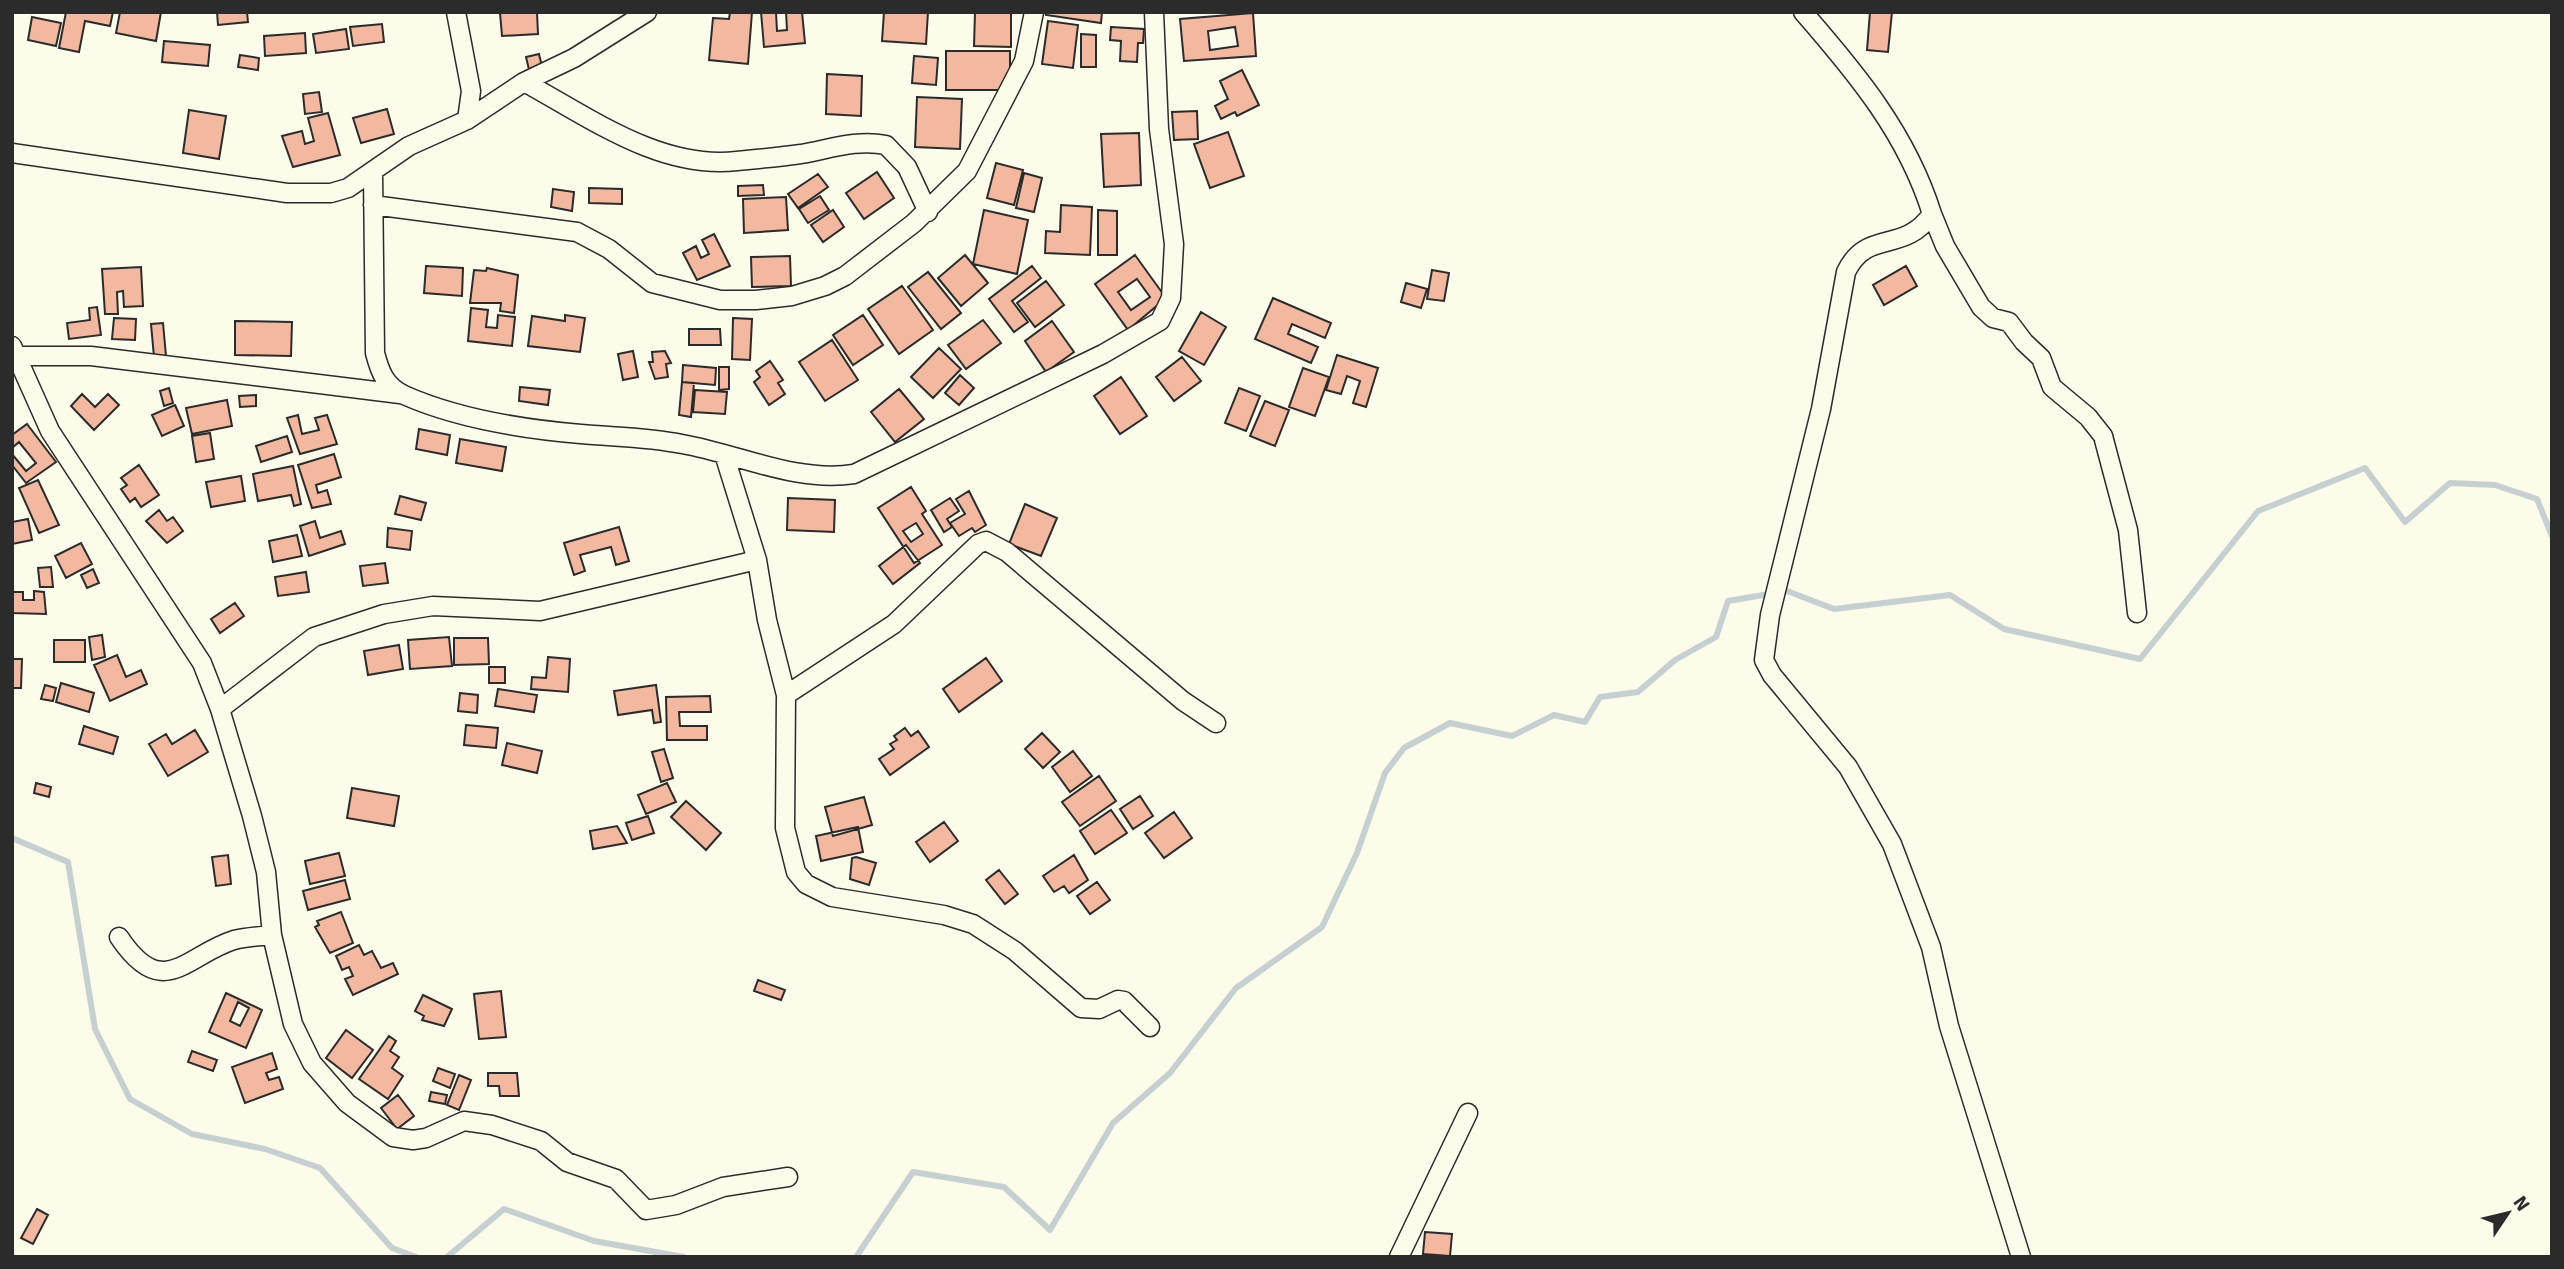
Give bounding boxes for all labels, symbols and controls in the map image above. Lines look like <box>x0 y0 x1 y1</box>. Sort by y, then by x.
north arrow <box>2473 1178 2543 1248</box>
text: N <box>2507 1192 2535 1216</box>

